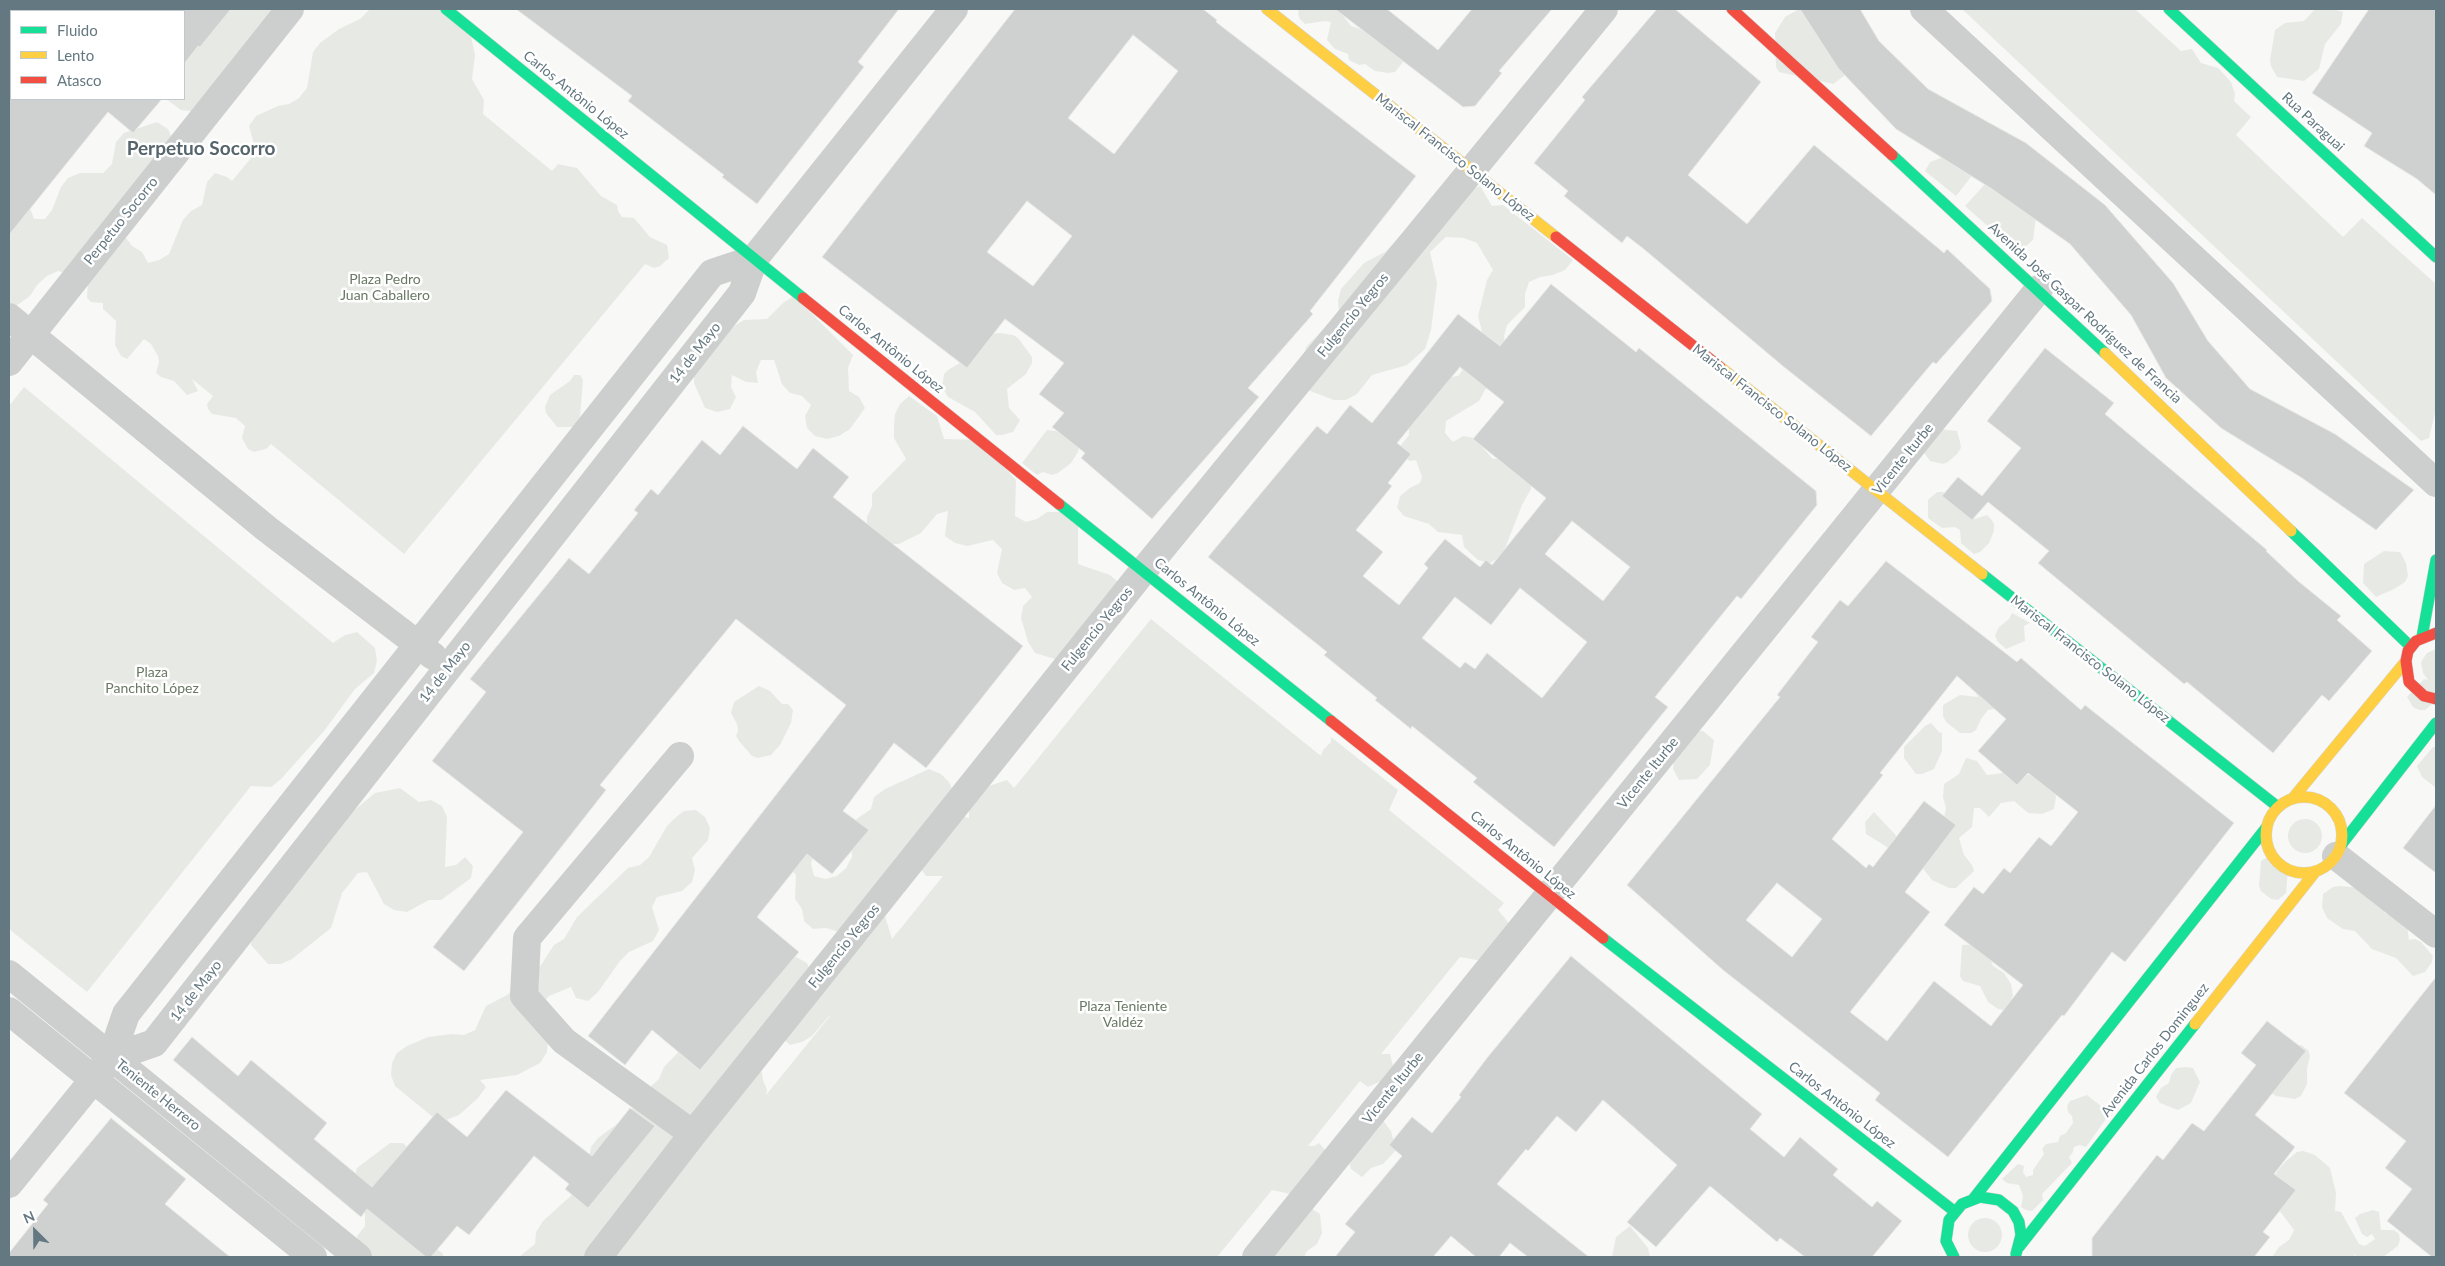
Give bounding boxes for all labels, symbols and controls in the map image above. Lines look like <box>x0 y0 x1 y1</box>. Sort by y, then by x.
legend <box>10 10 185 100</box>
text: Fluido <box>57 21 98 39</box>
text: Lento <box>57 46 94 64</box>
street label: Carlos Antônio López <box>520 47 632 143</box>
text: Atasco <box>57 71 102 89</box>
street label: Rua Paraguai <box>2278 89 2348 155</box>
street label: Mariscal Francisco Solano López <box>1372 90 1538 224</box>
district label: Perpetuo Socorro <box>127 138 275 160</box>
street label: Perpetuo Socorro <box>81 174 161 268</box>
street label: Avenida José Gaspar Rodríguez de Francia <box>1985 219 2185 407</box>
street label: Fulgencio Yegros <box>1314 270 1392 360</box>
park label: Plaza Pedro Juan Caballero <box>340 271 430 304</box>
street label: Carlos Antônio López <box>835 301 947 397</box>
street label: 14 de Mayo <box>666 319 724 387</box>
street label: Mariscal Francisco Solano López <box>1689 341 1855 475</box>
street label: Vicente Iturbe <box>1869 420 1937 498</box>
street label: Carlos Antônio López <box>1151 554 1263 650</box>
street label: Fulgencio Yegros <box>1058 584 1136 674</box>
street label: Mariscal Francisco Solano López <box>2007 592 2173 726</box>
street label: 14 de Mayo <box>416 638 474 706</box>
park label: Plaza Panchito López <box>105 664 199 696</box>
street label: Vicente Iturbe <box>1614 734 1682 812</box>
street label: Carlos Antônio López <box>1467 807 1579 903</box>
street label: Fulgencio Yegros <box>805 901 883 991</box>
street label: 14 de Mayo <box>167 957 225 1025</box>
street label: Avenida Carlos Dominguez <box>2098 980 2212 1120</box>
park label: Plaza Teniente Valdéz <box>1079 998 1167 1030</box>
street label: Vicente Iturbe <box>1359 1049 1427 1127</box>
street label: Teniente Herrero <box>112 1056 204 1134</box>
street label: Carlos Antônio López <box>1785 1058 1899 1152</box>
north arrow <box>10 1206 60 1256</box>
text: N <box>21 1207 37 1227</box>

